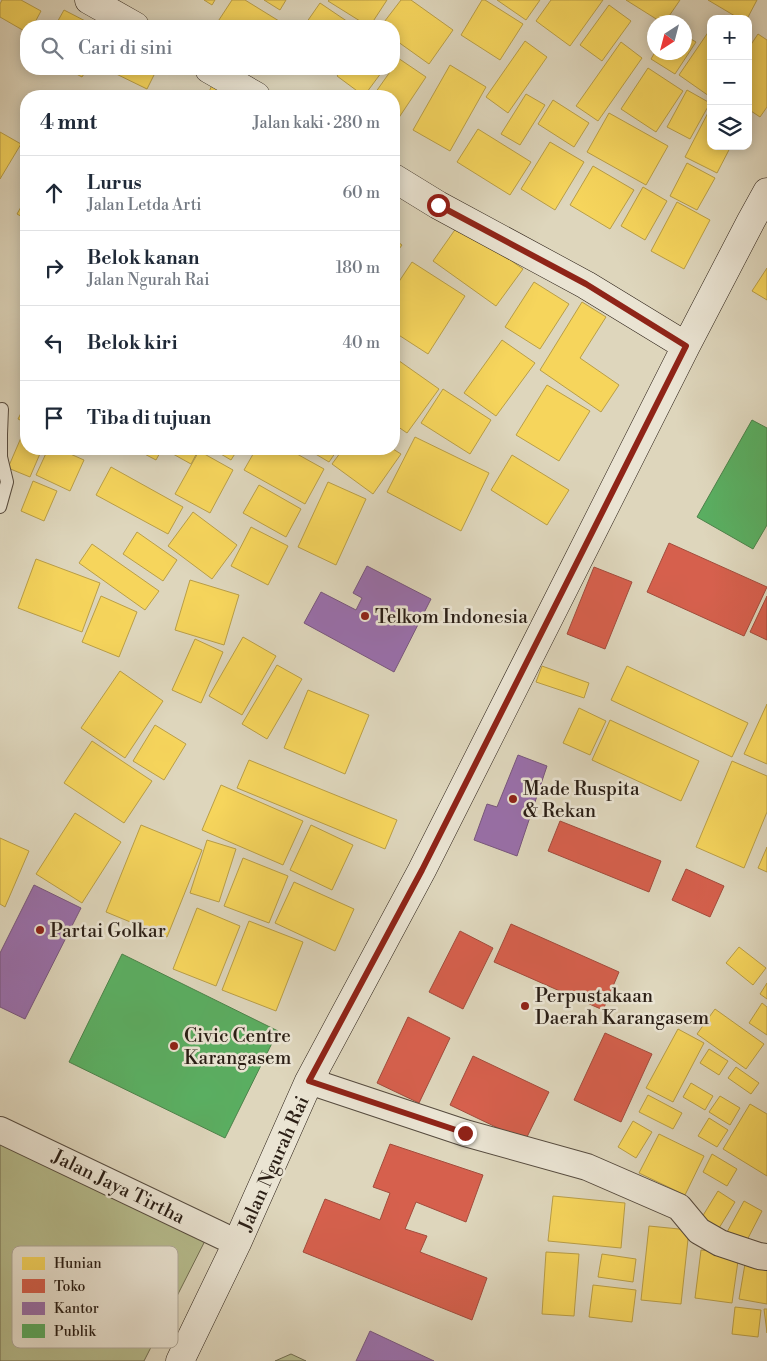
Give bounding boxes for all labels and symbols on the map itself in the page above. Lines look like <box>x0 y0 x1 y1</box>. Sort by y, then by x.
north arrow <box>647 15 692 60</box>
route start <box>427 194 450 217</box>
place label: Telkom Indonesia <box>375 605 528 629</box>
marker: Telkom Indonesia <box>359 610 371 622</box>
place label: Made Ruspita & Rekan <box>523 777 640 823</box>
marker: Made Ruspita & Rekan <box>507 793 519 805</box>
place label: Partai Golkar <box>50 919 166 943</box>
marker: Partai Golkar <box>34 924 46 936</box>
place label: Perpustakaan Daerah Karangasem <box>535 984 710 1030</box>
marker: Perpustakaan Daerah Karangasem <box>519 1000 531 1012</box>
place label: Civic Centre Karangasem <box>184 1024 292 1070</box>
marker: Civic Centre Karangasem <box>168 1040 180 1052</box>
street label: Jalan Ngurah Rai <box>233 1092 314 1236</box>
route end <box>454 1122 477 1145</box>
street label: Jalan Jaya Tirtha <box>47 1144 189 1230</box>
legend <box>12 1246 178 1348</box>
text: Hunian <box>54 1255 102 1273</box>
text: Toko <box>54 1278 86 1296</box>
text: Kantor <box>54 1300 99 1318</box>
text: Publik <box>54 1323 96 1341</box>

